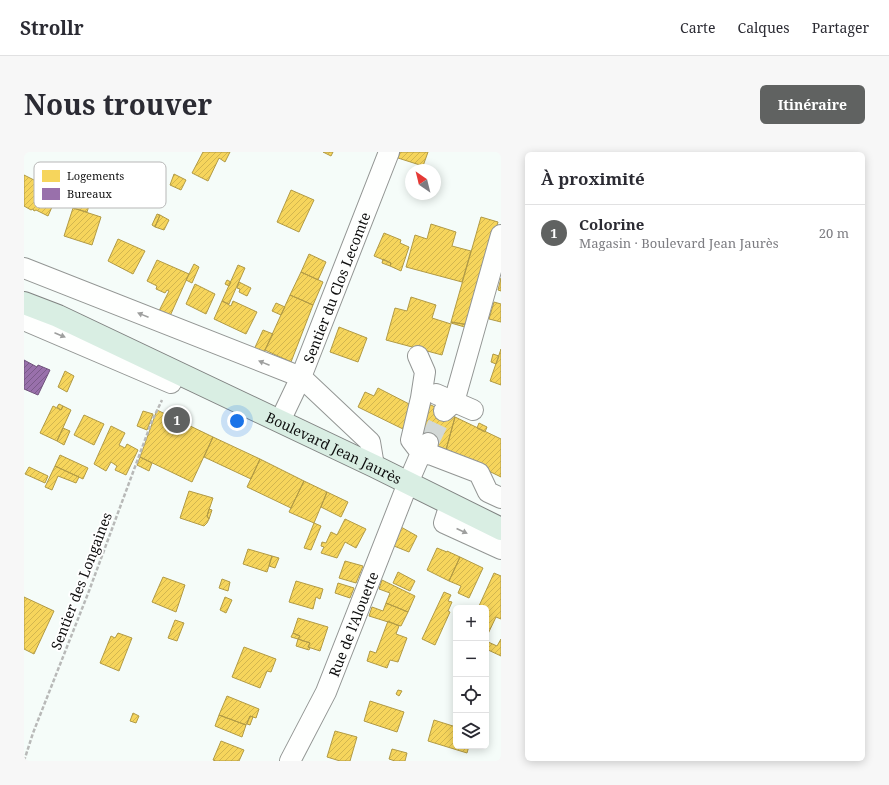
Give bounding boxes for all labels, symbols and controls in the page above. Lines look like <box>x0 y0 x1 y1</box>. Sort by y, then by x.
text: Strollr <box>20 15 84 41</box>
text: Carte <box>680 18 716 37</box>
text: Calques <box>738 18 790 37</box>
text: Partager <box>812 18 869 37</box>
text: Nous trouver <box>24 85 212 123</box>
button: Itinéraire <box>760 85 865 124</box>
legend <box>34 162 166 208</box>
north arrow <box>405 164 441 200</box>
text: À proximité <box>541 167 645 190</box>
text: Logements <box>67 168 124 183</box>
text: Bureaux <box>67 186 112 201</box>
street label: Sentier du Clos Lecomte <box>298 209 374 365</box>
text: Colorine <box>579 214 644 234</box>
text: 1 <box>550 224 558 242</box>
text: 20 m <box>819 224 849 242</box>
text: Magasin · Boulevard Jean Jaurès <box>579 234 779 252</box>
one-way arrow <box>137 311 149 317</box>
one-way arrow <box>54 333 66 339</box>
one-way arrow <box>258 359 270 365</box>
pin: 1 <box>164 405 190 435</box>
street label: Boulevard Jean Jaurès <box>263 407 405 488</box>
your location <box>227 411 247 431</box>
street label: Sentier des Longaines <box>46 510 116 652</box>
one-way arrow <box>456 528 468 534</box>
street label: Rue de l'Alouette <box>324 569 382 679</box>
map controls <box>453 605 489 749</box>
button: + <box>453 605 489 641</box>
button: − <box>453 641 489 677</box>
button: locate <box>453 677 489 713</box>
button: layers <box>453 713 489 749</box>

